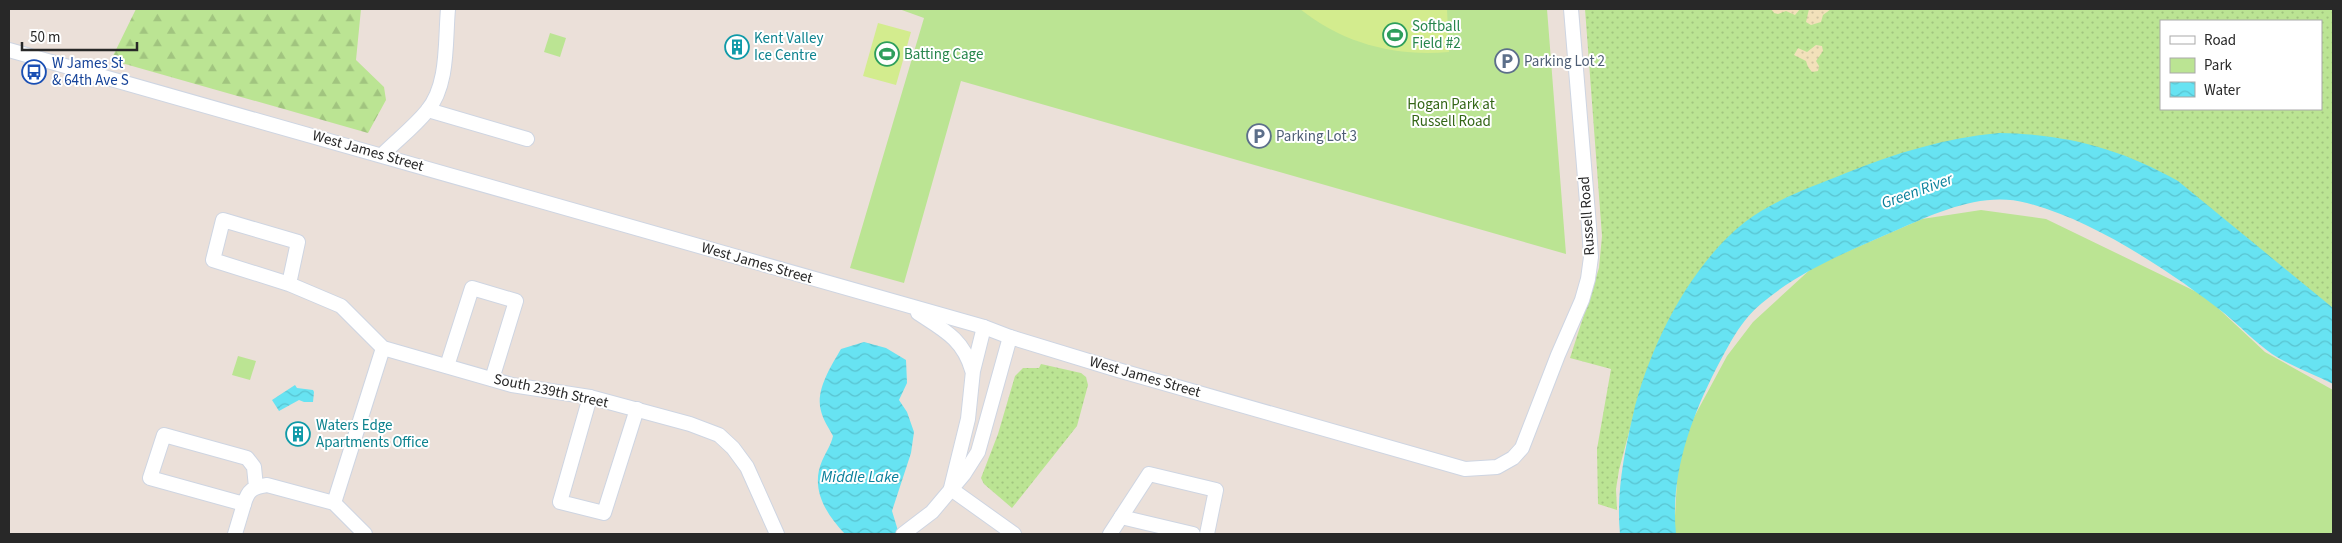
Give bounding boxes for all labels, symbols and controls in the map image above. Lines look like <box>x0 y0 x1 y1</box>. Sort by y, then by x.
place label: Softball Field #2 <box>1412 16 1461 54</box>
scale bar <box>22 20 138 52</box>
legend <box>2160 20 2322 110</box>
sports icon: Softball Field #2 <box>1382 22 1408 48</box>
text: 50 m <box>30 27 60 48</box>
place label: Kent Valley Ice Centre <box>754 28 823 66</box>
text: Road <box>2204 30 2236 51</box>
building icon: Kent Valley Ice Centre <box>724 34 750 60</box>
sports icon: Batting Cage <box>874 41 900 67</box>
place label: Batting Cage <box>904 44 983 65</box>
parking icon: Parking Lot 2 <box>1494 48 1520 74</box>
place label: Parking Lot 2 <box>1524 51 1605 72</box>
place label: W James St & 64th Ave S <box>52 53 129 91</box>
text: Park <box>2204 55 2233 76</box>
bus stop icon: W James St & 64th Ave S <box>21 59 47 85</box>
text: Water <box>2204 80 2241 101</box>
park label: Hogan Park at Russell Road <box>1407 94 1495 132</box>
parking icon: Parking Lot 3 <box>1246 123 1272 149</box>
street label: West James Street <box>310 125 426 177</box>
place label: Parking Lot 3 <box>1276 126 1357 147</box>
water label: Green River <box>1878 167 1957 214</box>
street label: Russell Road <box>1574 176 1600 256</box>
street label: West James Street <box>699 237 815 289</box>
street label: West James Street <box>1087 351 1203 403</box>
street label: South 239th Street <box>492 369 610 413</box>
place label: Waters Edge Apartments Office <box>316 415 429 453</box>
building icon: Waters Edge Apartments Office <box>285 421 311 447</box>
water label: Middle Lake <box>821 466 899 488</box>

